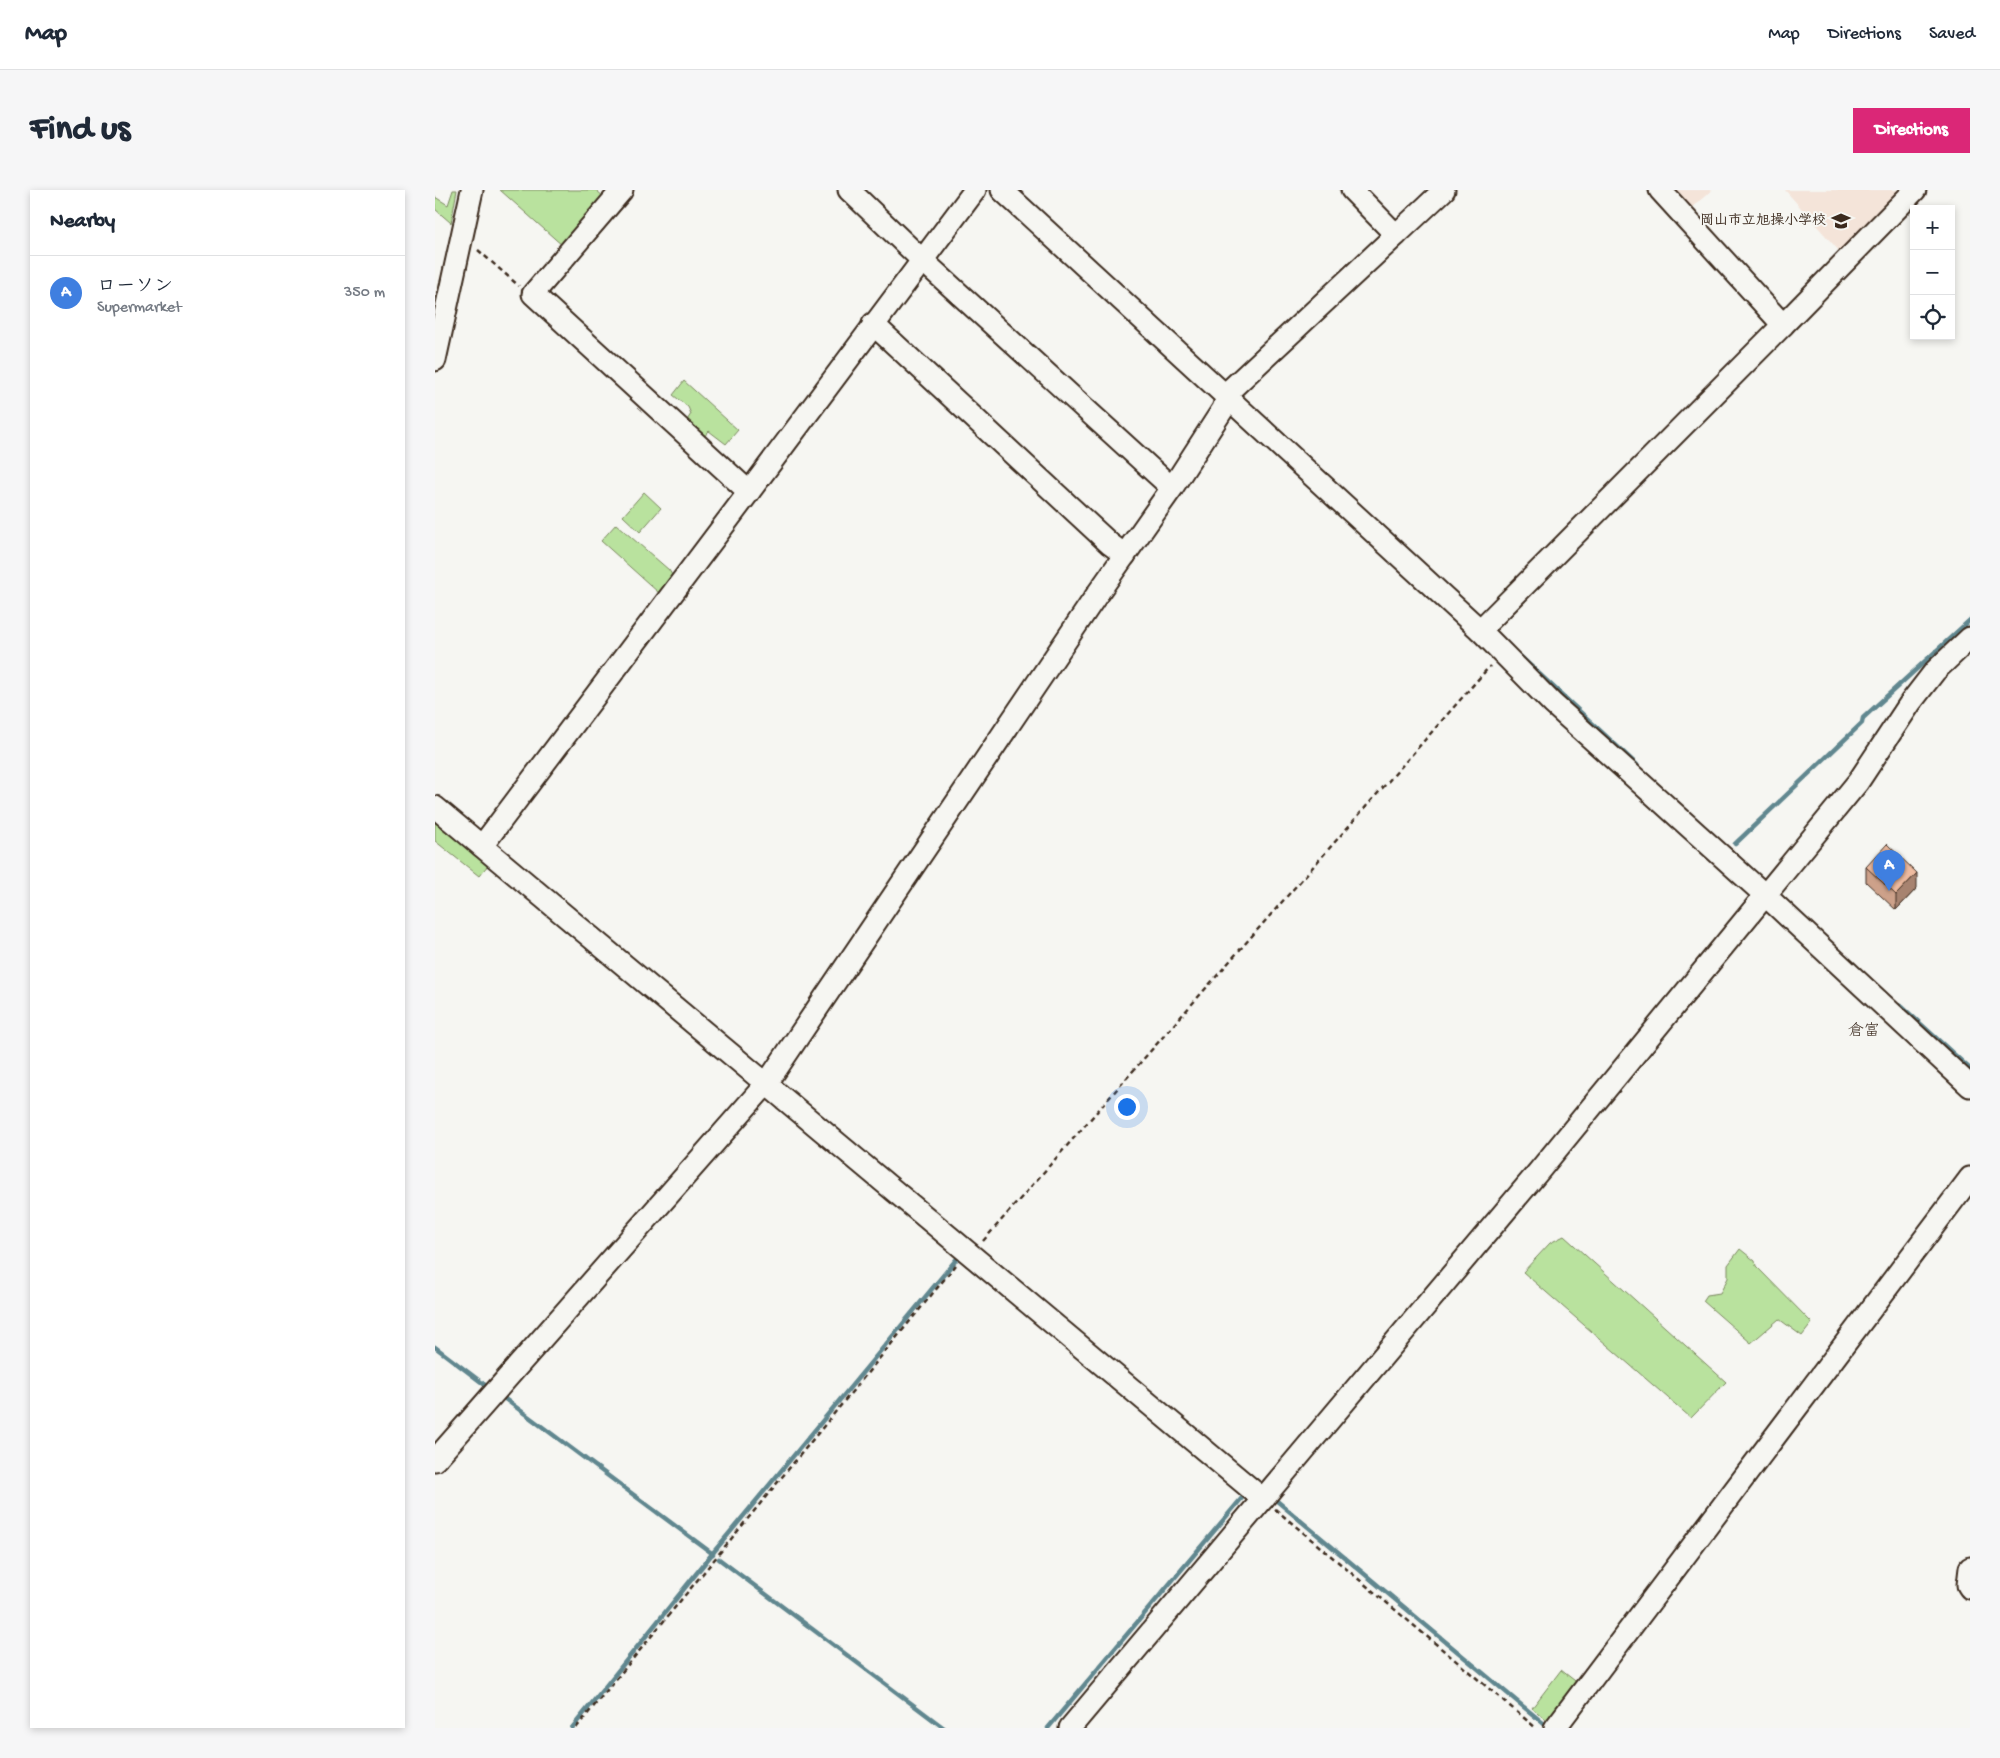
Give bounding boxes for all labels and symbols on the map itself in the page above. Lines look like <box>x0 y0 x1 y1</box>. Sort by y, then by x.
school or university icon: 岡山市立旭操小学校 <box>1830 210 1852 232</box>
place label: 岡山市立旭操小学校 <box>1700 212 1826 230</box>
pin: A <box>1873 850 1905 891</box>
district label: 倉富 <box>1848 1021 1880 1042</box>
your location <box>1114 1094 1140 1120</box>

